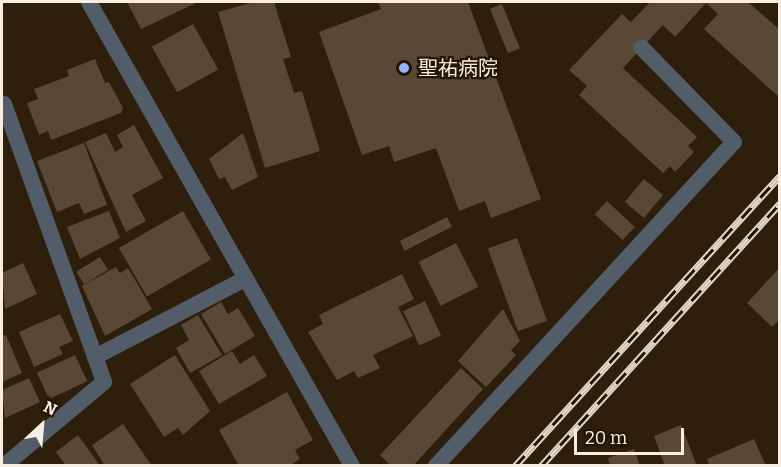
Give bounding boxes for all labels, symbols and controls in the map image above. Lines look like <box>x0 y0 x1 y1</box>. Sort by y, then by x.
place label: 聖祐病院 <box>418 56 498 80</box>
marker: 聖祐病院 <box>395 59 413 77</box>
north arrow <box>12 395 72 455</box>
text: N <box>40 397 60 420</box>
scale bar <box>577 416 686 454</box>
text: 20 m <box>585 427 627 449</box>

